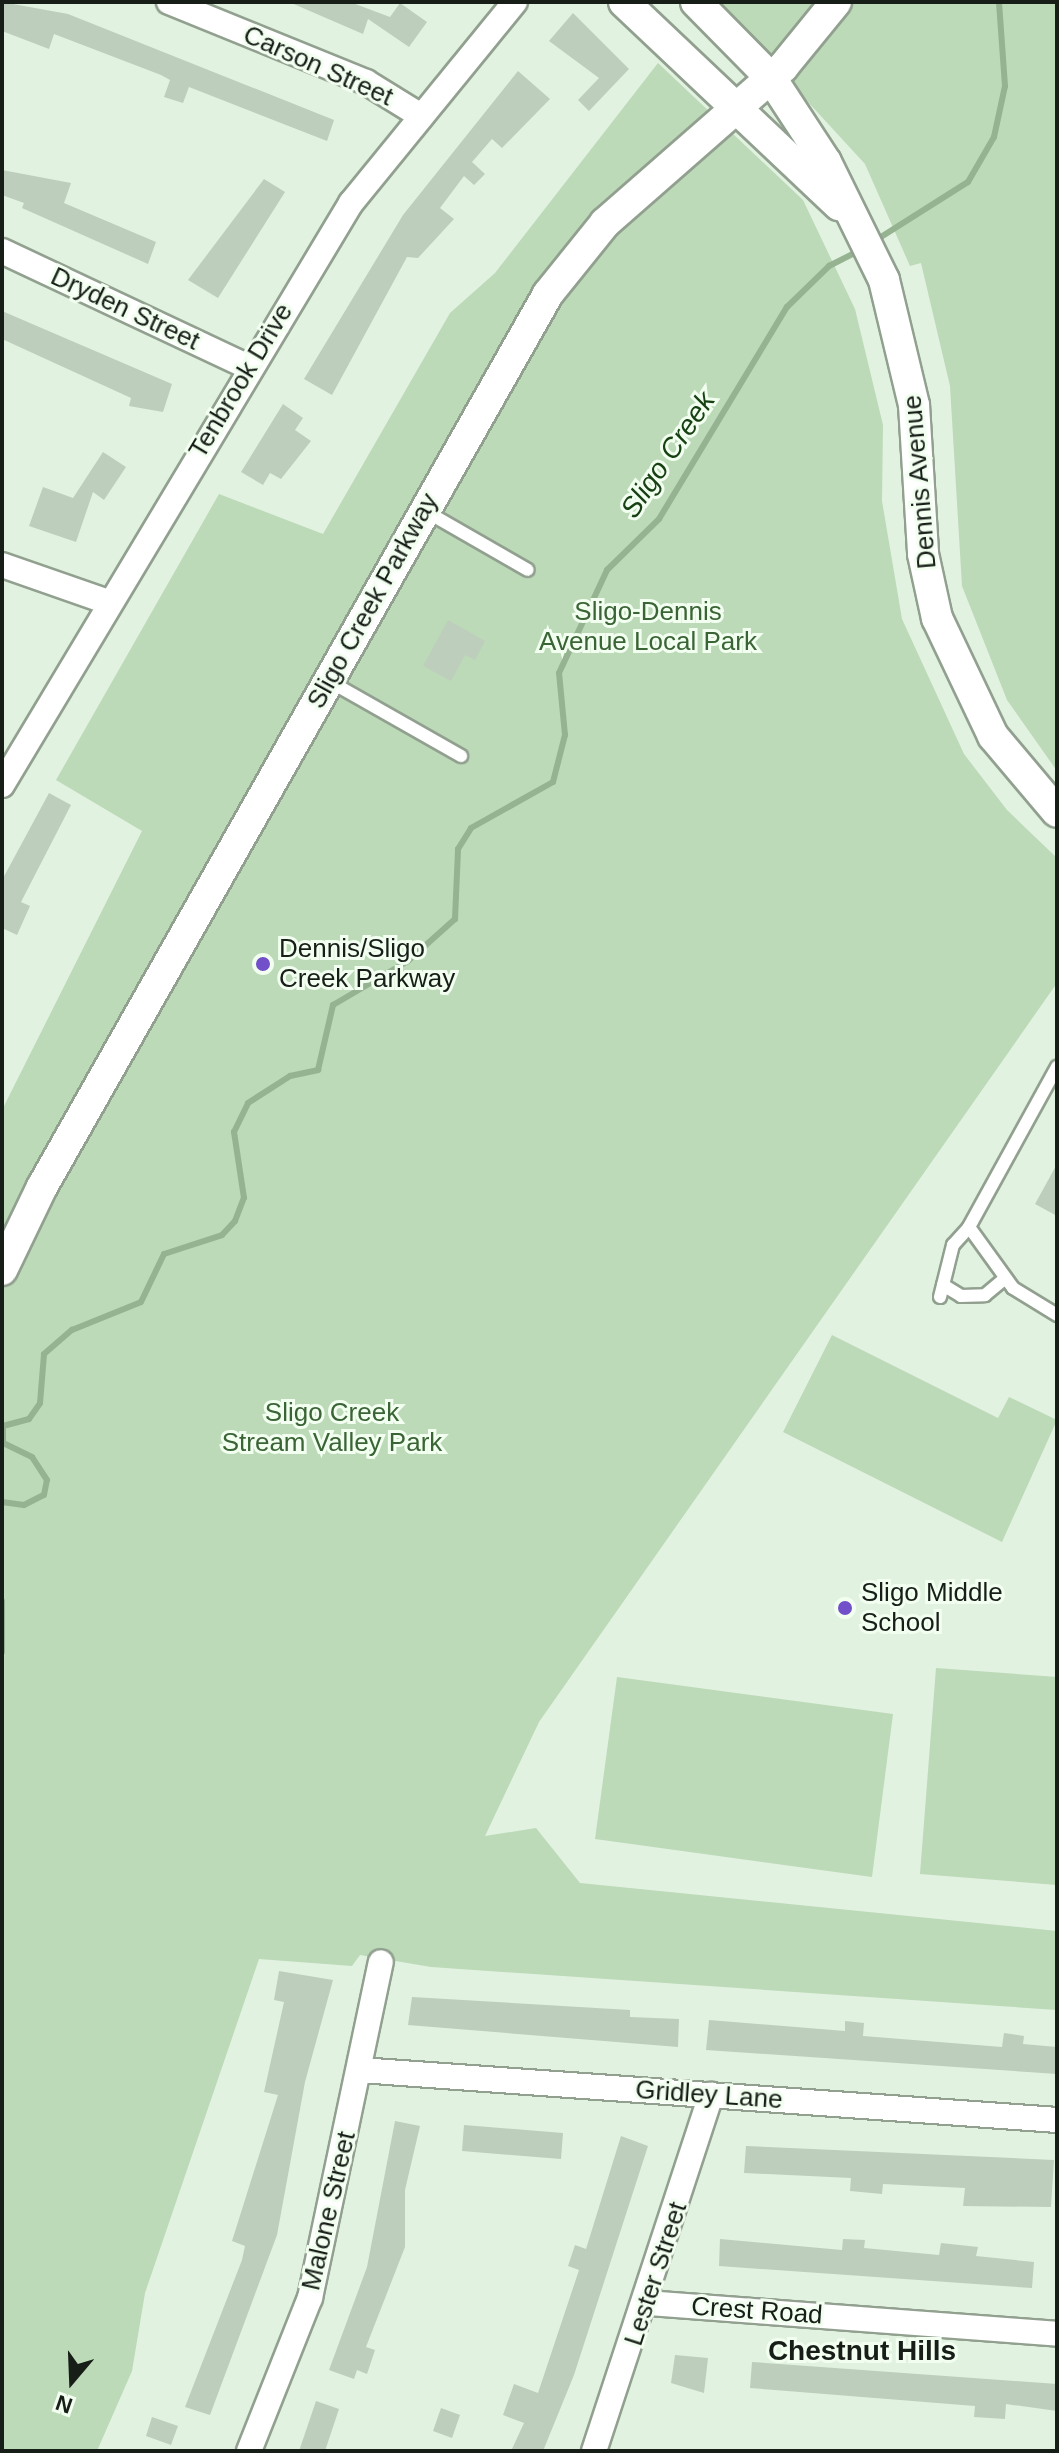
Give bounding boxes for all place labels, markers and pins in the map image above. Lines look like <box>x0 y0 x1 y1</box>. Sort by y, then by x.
place label: Dennis/Sligo Creek Parkway <box>279 933 455 994</box>
marker: Dennis/Sligo Creek Parkway <box>254 955 272 973</box>
place label: Sligo Middle School <box>861 1577 1003 1638</box>
marker: Sligo Middle School <box>836 1599 854 1617</box>

